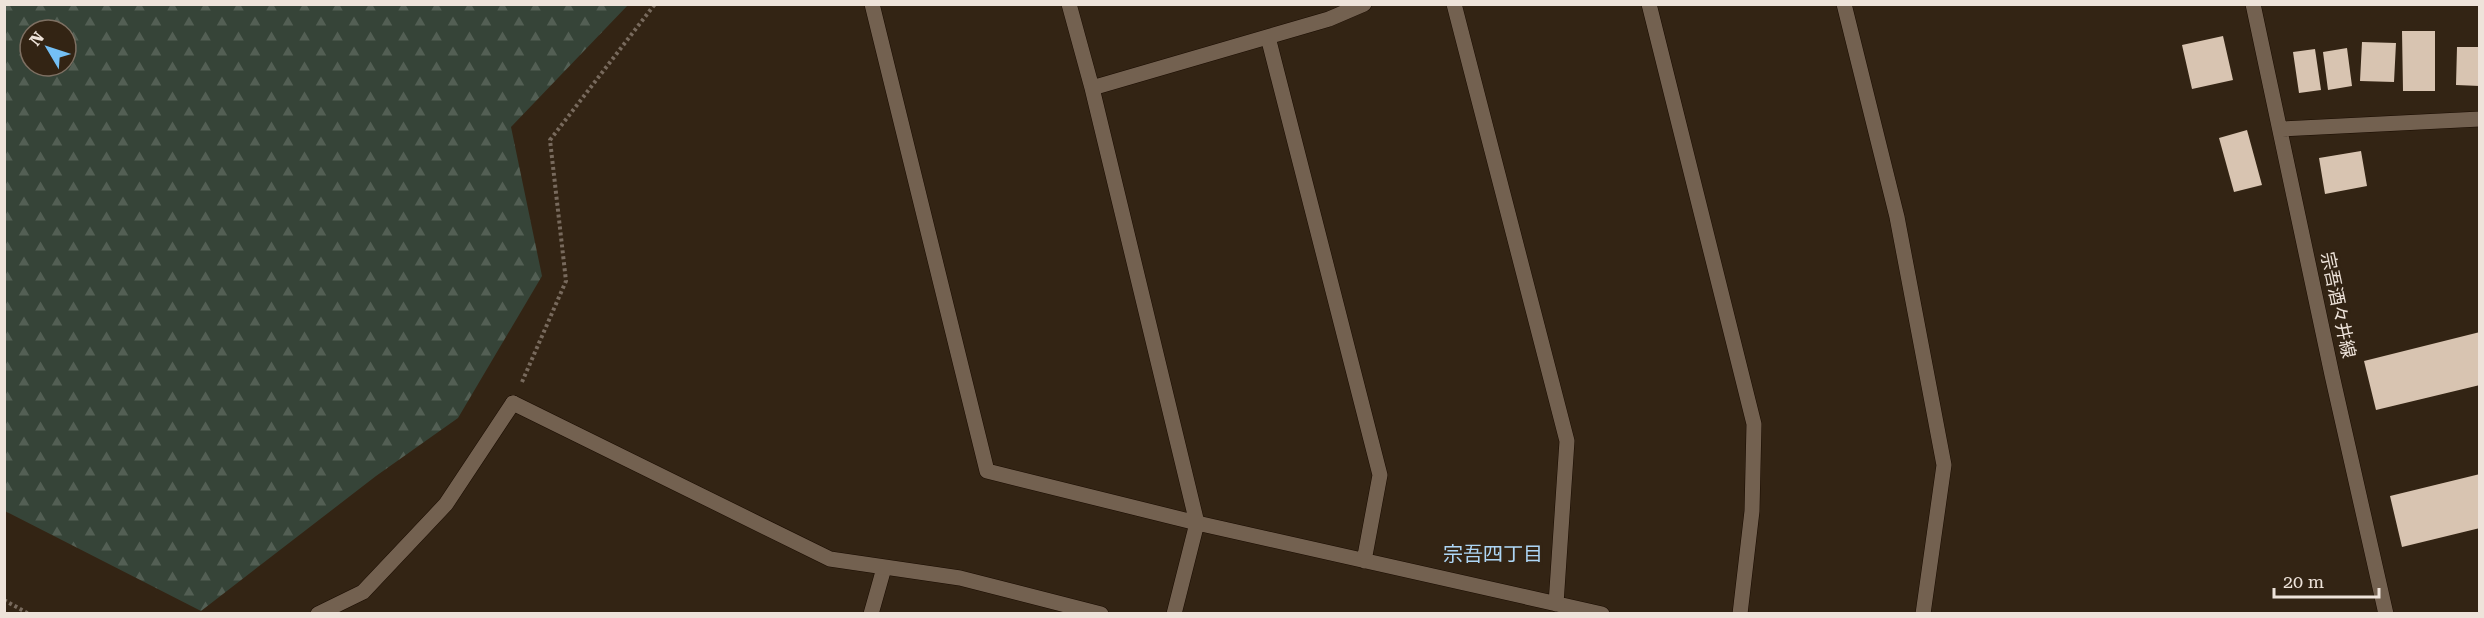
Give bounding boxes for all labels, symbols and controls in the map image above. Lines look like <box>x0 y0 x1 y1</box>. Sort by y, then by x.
north arrow <box>18 18 78 78</box>
text: N <box>25 28 48 50</box>
street label: 宗吾酒々井線 <box>2317 250 2360 360</box>
district label: 宗吾四丁目 <box>1443 542 1543 566</box>
scale bar <box>2274 561 2379 599</box>
text: 20 m <box>2283 571 2324 592</box>

